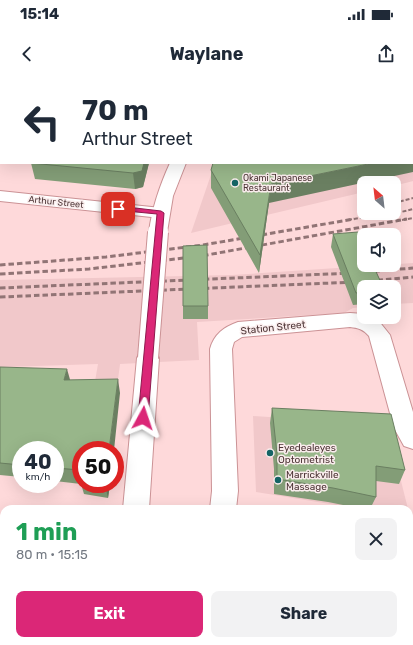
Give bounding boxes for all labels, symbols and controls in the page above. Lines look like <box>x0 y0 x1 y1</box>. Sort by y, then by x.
text: 15:14 <box>20 5 59 23</box>
icon: back <box>16 43 38 65</box>
text: Waylane <box>170 43 243 65</box>
icon: share <box>375 43 397 65</box>
text: 70 m <box>82 94 149 127</box>
icon: left <box>16 96 68 148</box>
text: Arthur Street <box>82 128 193 150</box>
place label: Okami Japanese Restaurant <box>243 173 312 193</box>
north arrow <box>357 176 401 220</box>
map controls <box>357 176 401 324</box>
marker: Okami Japanese Restaurant <box>230 178 240 188</box>
pin <box>101 192 135 226</box>
street label: Arthur Street <box>28 194 85 210</box>
icon: arrive <box>107 198 129 220</box>
button: sound <box>357 228 401 272</box>
button: layers <box>357 280 401 324</box>
street label: Station Street <box>240 319 306 337</box>
position arrow <box>122 397 164 439</box>
speed limit sign: 50 <box>72 441 124 493</box>
place label: Eyedealeyes Optometrist <box>278 442 336 466</box>
marker: Eyedealeyes Optometrist <box>265 448 275 458</box>
text: 40 <box>24 450 52 474</box>
place label: Marrickville Massage <box>286 469 339 493</box>
text: km/h <box>26 471 50 483</box>
marker: Marrickville Massage <box>273 475 283 485</box>
text: 1 min <box>16 518 77 546</box>
button: close <box>355 518 397 560</box>
text: 80 m · 15:15 <box>16 547 88 562</box>
button: Exit <box>16 591 203 637</box>
button: Share <box>211 591 397 637</box>

